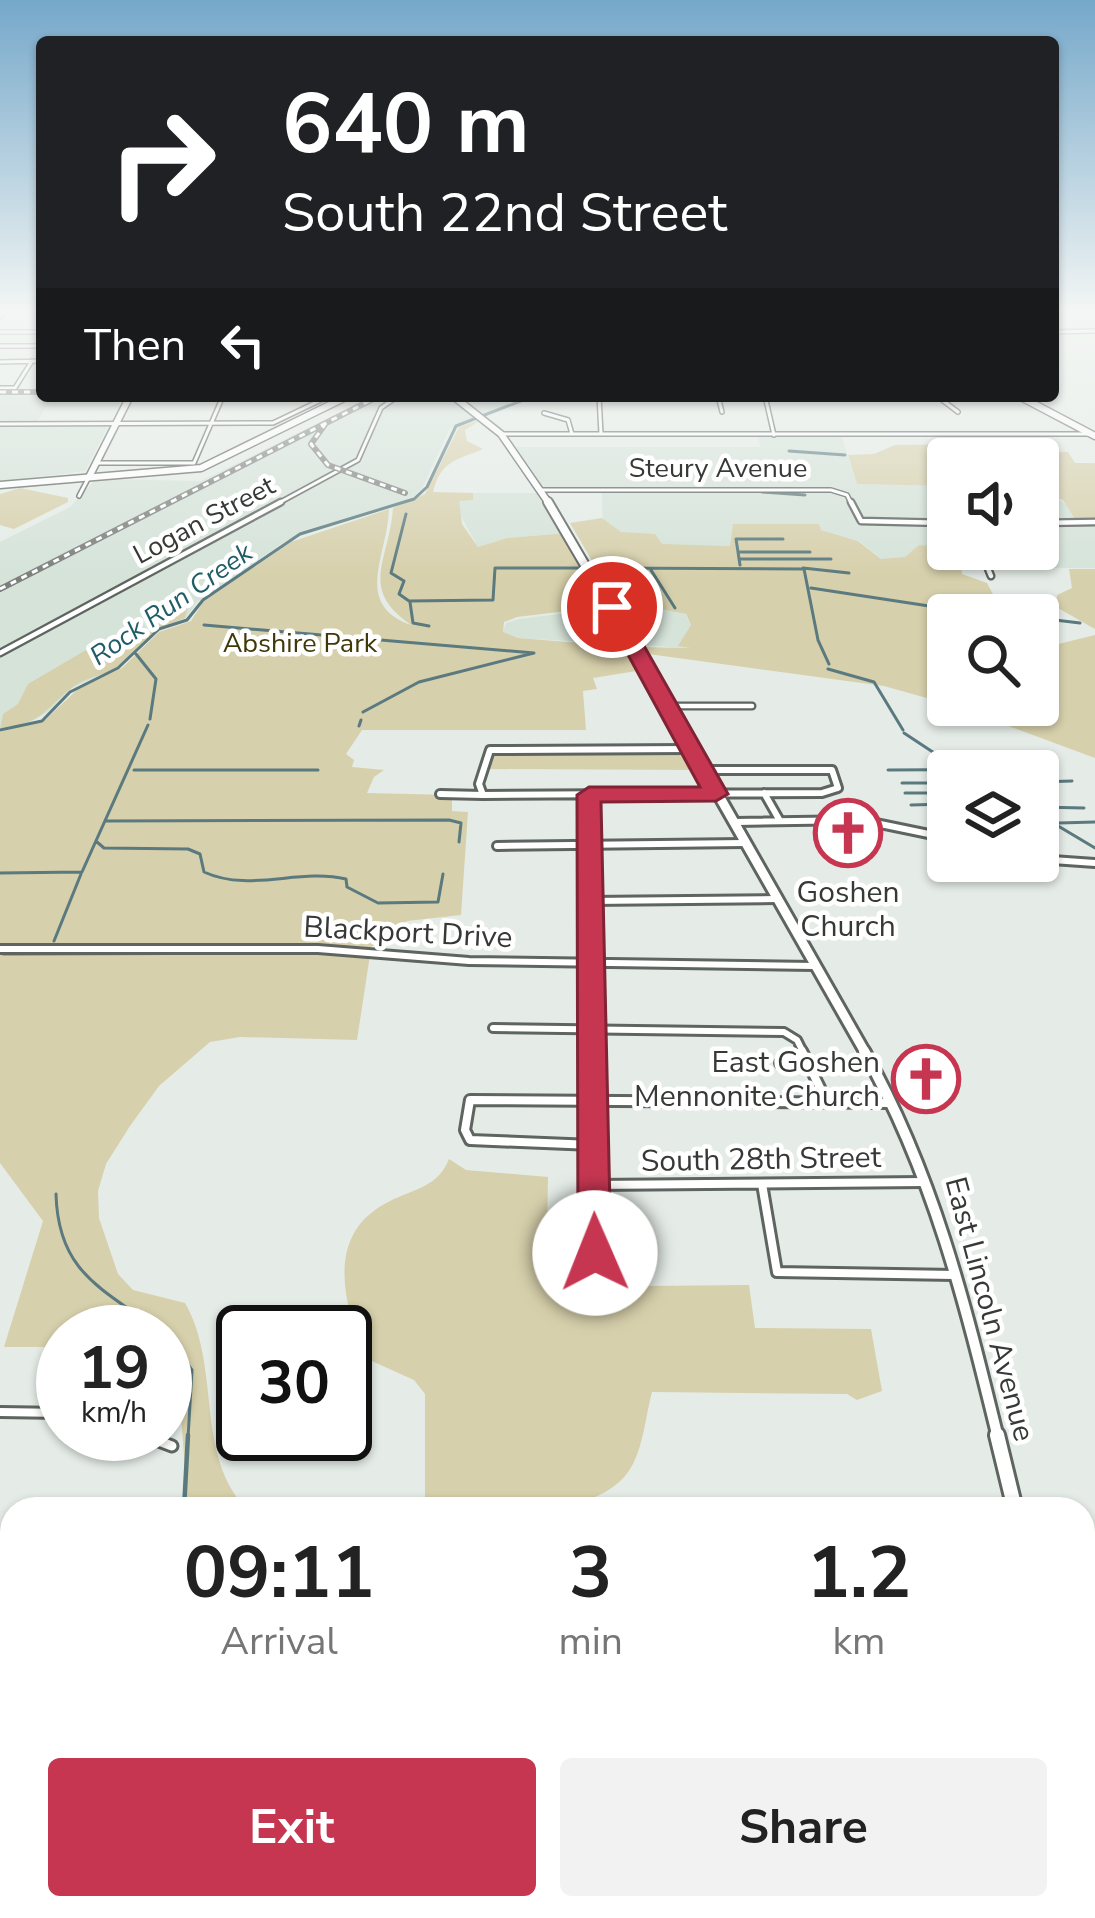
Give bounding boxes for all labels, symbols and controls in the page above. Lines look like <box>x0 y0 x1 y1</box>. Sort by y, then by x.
text: 640 m <box>282 67 530 182</box>
icon: right <box>84 84 240 240</box>
text: South 22nd Street <box>282 176 727 250</box>
icon: left <box>210 312 276 378</box>
text: Then <box>84 315 186 376</box>
map controls <box>927 438 1059 882</box>
button: sound <box>927 438 1059 570</box>
street label: Steury Avenue <box>629 450 807 487</box>
street label: Logan Street <box>127 467 282 573</box>
water label: Rock Run Creek <box>82 534 261 674</box>
pin <box>561 556 663 658</box>
icon: arrive <box>579 574 645 640</box>
button: search <box>927 594 1059 726</box>
park label: Abshire Park <box>223 625 378 662</box>
button: layers <box>927 750 1059 882</box>
church icon: Goshen Church <box>813 798 883 868</box>
place label: Goshen Church <box>797 872 899 947</box>
street label: Blackport Drive <box>303 907 513 958</box>
place label: East Goshen Mennonite Church <box>634 1042 880 1117</box>
church icon: East Goshen Mennonite Church <box>891 1044 961 1114</box>
street label: South 28th Street <box>641 1137 882 1182</box>
street label: East Lincoln Avenue <box>935 1172 1045 1446</box>
position arrow <box>532 1190 658 1316</box>
speed limit sign: 30 <box>216 1305 372 1461</box>
text: 19 <box>78 1327 150 1409</box>
text: km/h <box>81 1392 147 1433</box>
text: 09:11 <box>184 1524 375 1622</box>
text: 3 <box>569 1524 612 1622</box>
text: 1.2 <box>807 1524 911 1622</box>
text: Arrival <box>221 1615 338 1668</box>
text: min <box>558 1615 623 1668</box>
text: km <box>833 1615 885 1668</box>
button: Exit <box>48 1758 536 1896</box>
button: Share <box>560 1758 1047 1896</box>

